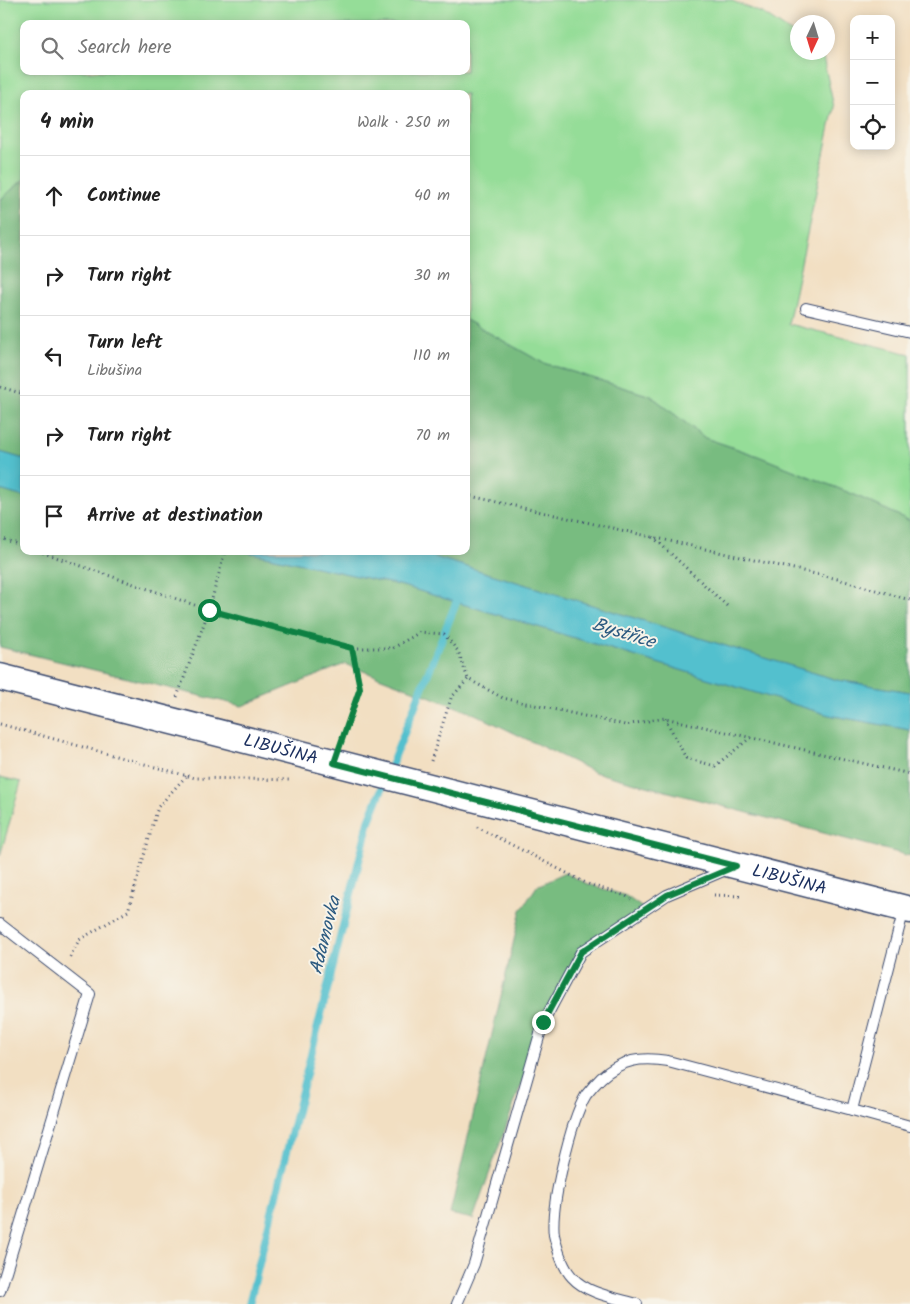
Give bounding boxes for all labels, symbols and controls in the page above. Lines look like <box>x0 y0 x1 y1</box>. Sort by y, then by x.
north arrow <box>790 15 835 60</box>
map controls <box>850 15 895 150</box>
button: + <box>850 15 895 60</box>
search box <box>20 20 470 75</box>
text: Search here <box>78 33 172 63</box>
icon: search <box>38 34 66 62</box>
button: − <box>850 60 895 105</box>
button: locate <box>850 105 895 150</box>
text: 4 min <box>40 106 94 139</box>
text: Walk · 250 m <box>357 110 450 135</box>
text: Continue <box>87 181 160 211</box>
icon: ahead <box>40 182 68 210</box>
text: 40 m <box>414 183 450 208</box>
text: Turn right <box>87 261 172 291</box>
icon: right <box>40 262 68 290</box>
text: 30 m <box>414 263 450 288</box>
text: Turn left <box>87 328 162 358</box>
icon: left <box>40 342 68 370</box>
text: 110 m <box>413 343 450 368</box>
text: Libušina <box>87 358 142 383</box>
text: Turn right <box>87 421 172 451</box>
icon: right <box>40 422 68 450</box>
text: 70 m <box>415 423 450 448</box>
text: Arrive at destination <box>87 501 263 531</box>
icon: arrive <box>40 502 68 530</box>
route start <box>198 599 221 622</box>
water label: Bystřice <box>588 610 661 658</box>
street label: LIBUŠINA <box>240 727 321 774</box>
street label: LIBUŠINA <box>749 857 830 904</box>
water label: Adamovka <box>302 892 350 978</box>
route end <box>532 1011 555 1034</box>

